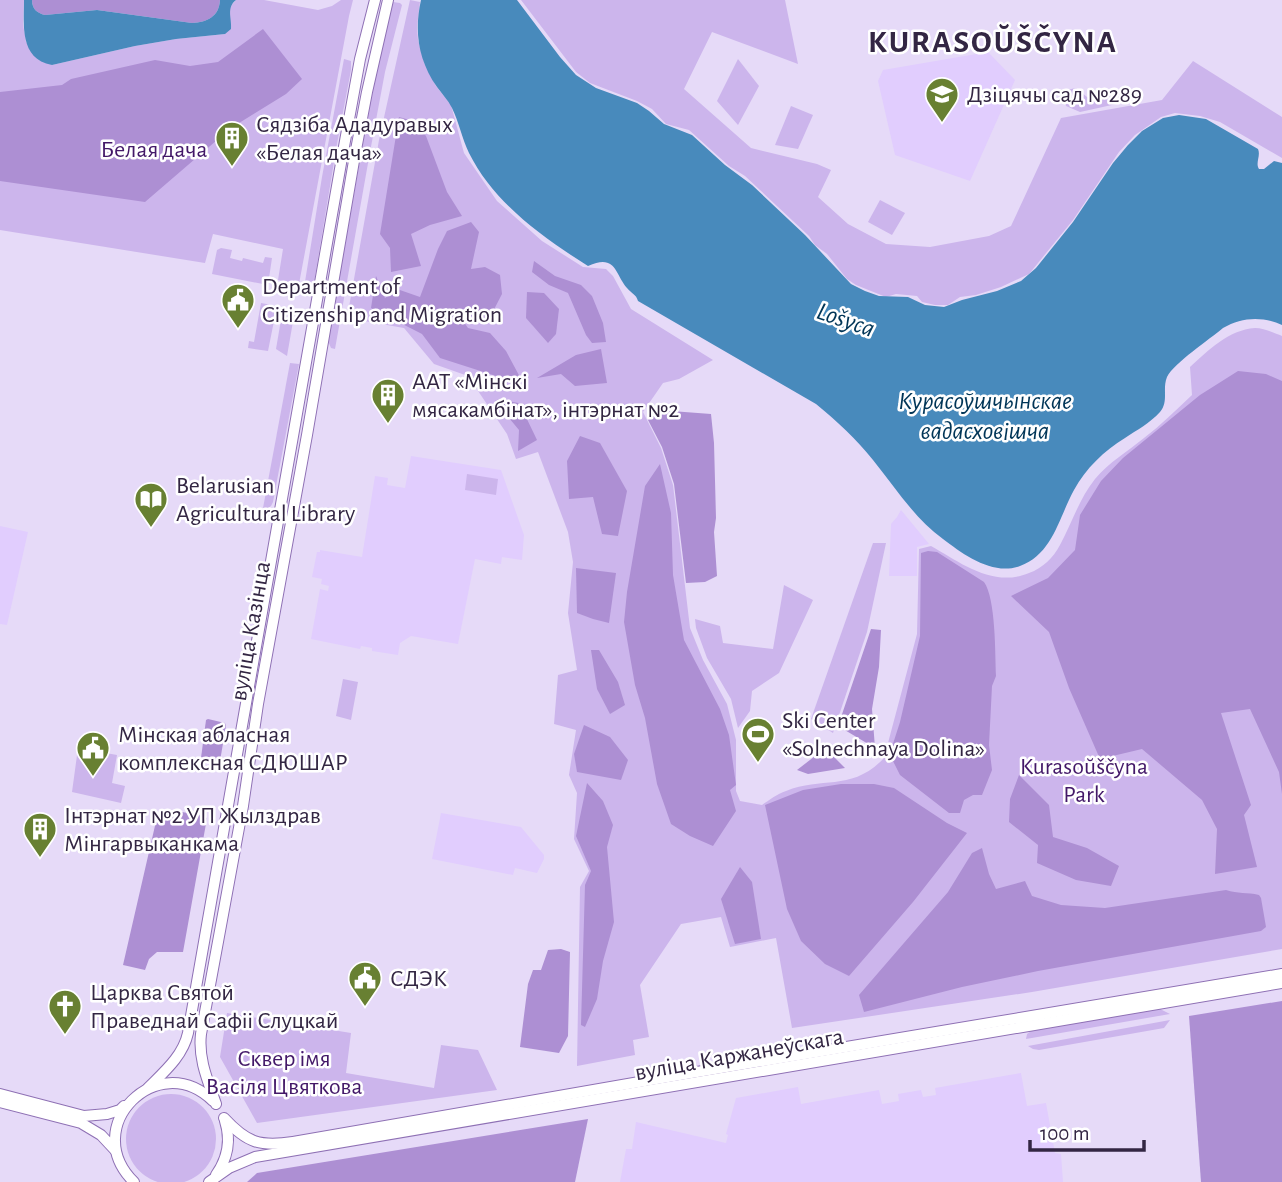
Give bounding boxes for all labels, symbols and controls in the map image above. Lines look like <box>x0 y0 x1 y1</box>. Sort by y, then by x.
district label: KURASOŬŠČYNA <box>868 24 1118 58</box>
school or university icon: Дзіцячы сад №289 <box>923 75 961 124</box>
place label: Дзіцячы сад №289 <box>967 83 1142 107</box>
place label: Сядзіба Ададуравых «Белая дача» <box>256 113 453 165</box>
building icon: Сядзіба Ададуравых «Белая дача» <box>213 119 251 168</box>
park label: Белая дача <box>101 138 208 162</box>
place label: Department of Citizenship and Migration <box>262 275 502 327</box>
public building icon: Department of Citizenship and Migration <box>219 281 257 330</box>
water label: Lošyca <box>813 298 878 342</box>
place label: ААТ «Мінскі мясакамбінат», інтэрнат №2 <box>412 370 679 422</box>
building icon: ААТ «Мінскі мясакамбінат», інтэрнат №2 <box>369 376 407 425</box>
water label: Курасоўшчынскае вадасховішча <box>898 388 1072 444</box>
place label: Belarusian Agricultural Library <box>176 474 355 526</box>
library icon: Belarusian Agricultural Library <box>132 480 170 529</box>
street label: вуліца Казінца <box>227 559 275 703</box>
place label: Ski Center «Solnechnaya Dolina» <box>782 709 985 761</box>
sports icon: Ski Center «Solnechnaya Dolina» <box>739 715 777 764</box>
place label: Мінская абласная комплексная СДЮШАР <box>118 723 348 775</box>
public building icon: Мінская абласная комплексная СДЮШАР <box>74 729 112 778</box>
park label: Kurasoŭščyna Park <box>1020 755 1148 807</box>
place label: Інтэрнат №2 УП Жылздрав Мінгарвыканкама <box>64 804 321 856</box>
building icon: Інтэрнат №2 УП Жылздрав Мінгарвыканкама <box>21 810 59 859</box>
public building icon: СДЭК <box>346 959 384 1008</box>
place label: СДЭК <box>390 967 447 991</box>
place label: Царква Святой Праведнай Сафіі Слуцкай <box>90 981 338 1033</box>
church icon: Царква Святой Праведнай Сафіі Слуцкай <box>46 987 84 1036</box>
street label: вуліца Каржанеўскага <box>633 1025 845 1085</box>
park label: Сквер імя Васіля Цвяткова <box>206 1047 362 1099</box>
scale bar <box>1030 1108 1144 1152</box>
text: 100 m <box>1040 1123 1090 1144</box>

